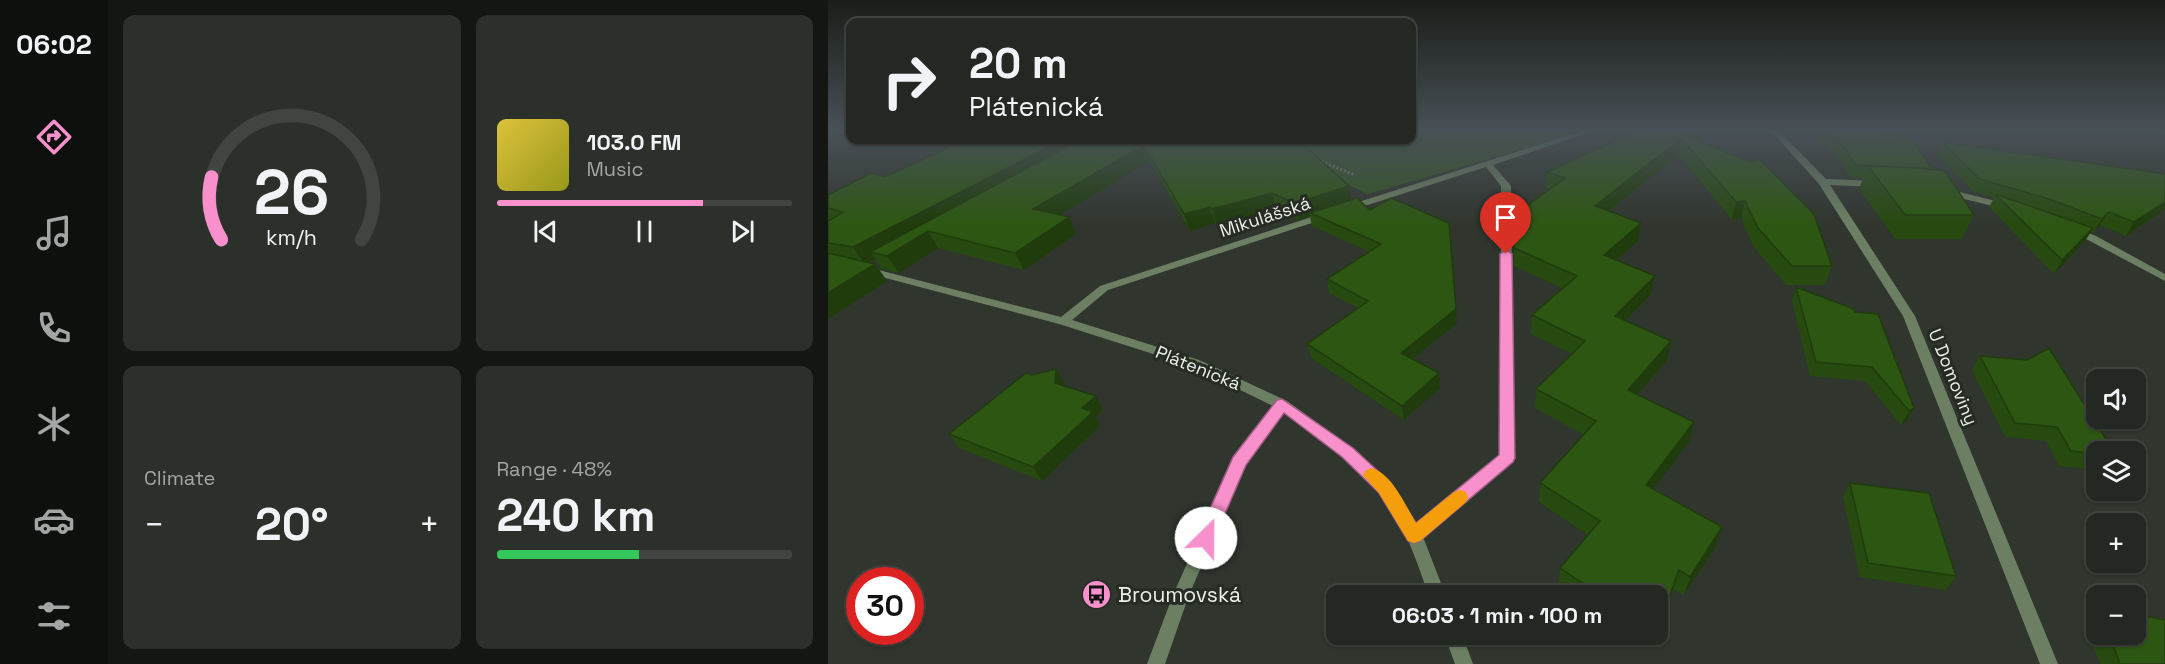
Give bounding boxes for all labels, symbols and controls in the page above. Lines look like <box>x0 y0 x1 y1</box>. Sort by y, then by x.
text: 06:02 <box>16 27 92 62</box>
text: 20 m <box>969 37 1068 90</box>
icon: right <box>870 42 948 120</box>
text: Plátenická <box>969 89 1103 124</box>
icon: directions <box>33 116 75 158</box>
text: 103.0 FM <box>587 128 681 156</box>
text: 26 <box>254 153 330 232</box>
text: Music <box>587 156 643 182</box>
street label: Mikulášská <box>1217 191 1313 242</box>
pin <box>1480 192 1531 254</box>
icon: arrive <box>1489 201 1522 234</box>
icon: music <box>33 212 75 254</box>
icon: previous <box>529 215 562 248</box>
icon: pause <box>628 215 661 248</box>
icon: next <box>726 215 759 248</box>
text: km/h <box>266 225 317 252</box>
icon: phone <box>33 307 75 349</box>
street label: U Domoviny <box>1924 325 1983 428</box>
street label: Plátenická <box>1152 340 1244 395</box>
map controls <box>2086 369 2146 645</box>
button: sound <box>2086 369 2146 429</box>
icon: climate <box>33 403 75 445</box>
button: layers <box>2086 441 2146 501</box>
text: Range · 48% <box>497 456 612 482</box>
text: Climate <box>144 465 215 491</box>
text: 240 km <box>497 487 656 544</box>
text: 20° <box>255 496 329 553</box>
icon: car <box>33 499 75 541</box>
text: − <box>144 504 164 546</box>
text: + <box>419 504 440 546</box>
position arrow <box>1174 506 1238 570</box>
button: + <box>2086 513 2146 573</box>
speed limit sign: 30 <box>846 567 924 645</box>
bus stop icon: Broumovská <box>1081 579 1113 611</box>
place label: Broumovská <box>1118 581 1241 608</box>
button: − <box>2086 585 2146 645</box>
icon: filters <box>33 595 75 637</box>
text: 06:03 · 1 min · 100 m <box>1392 601 1602 629</box>

